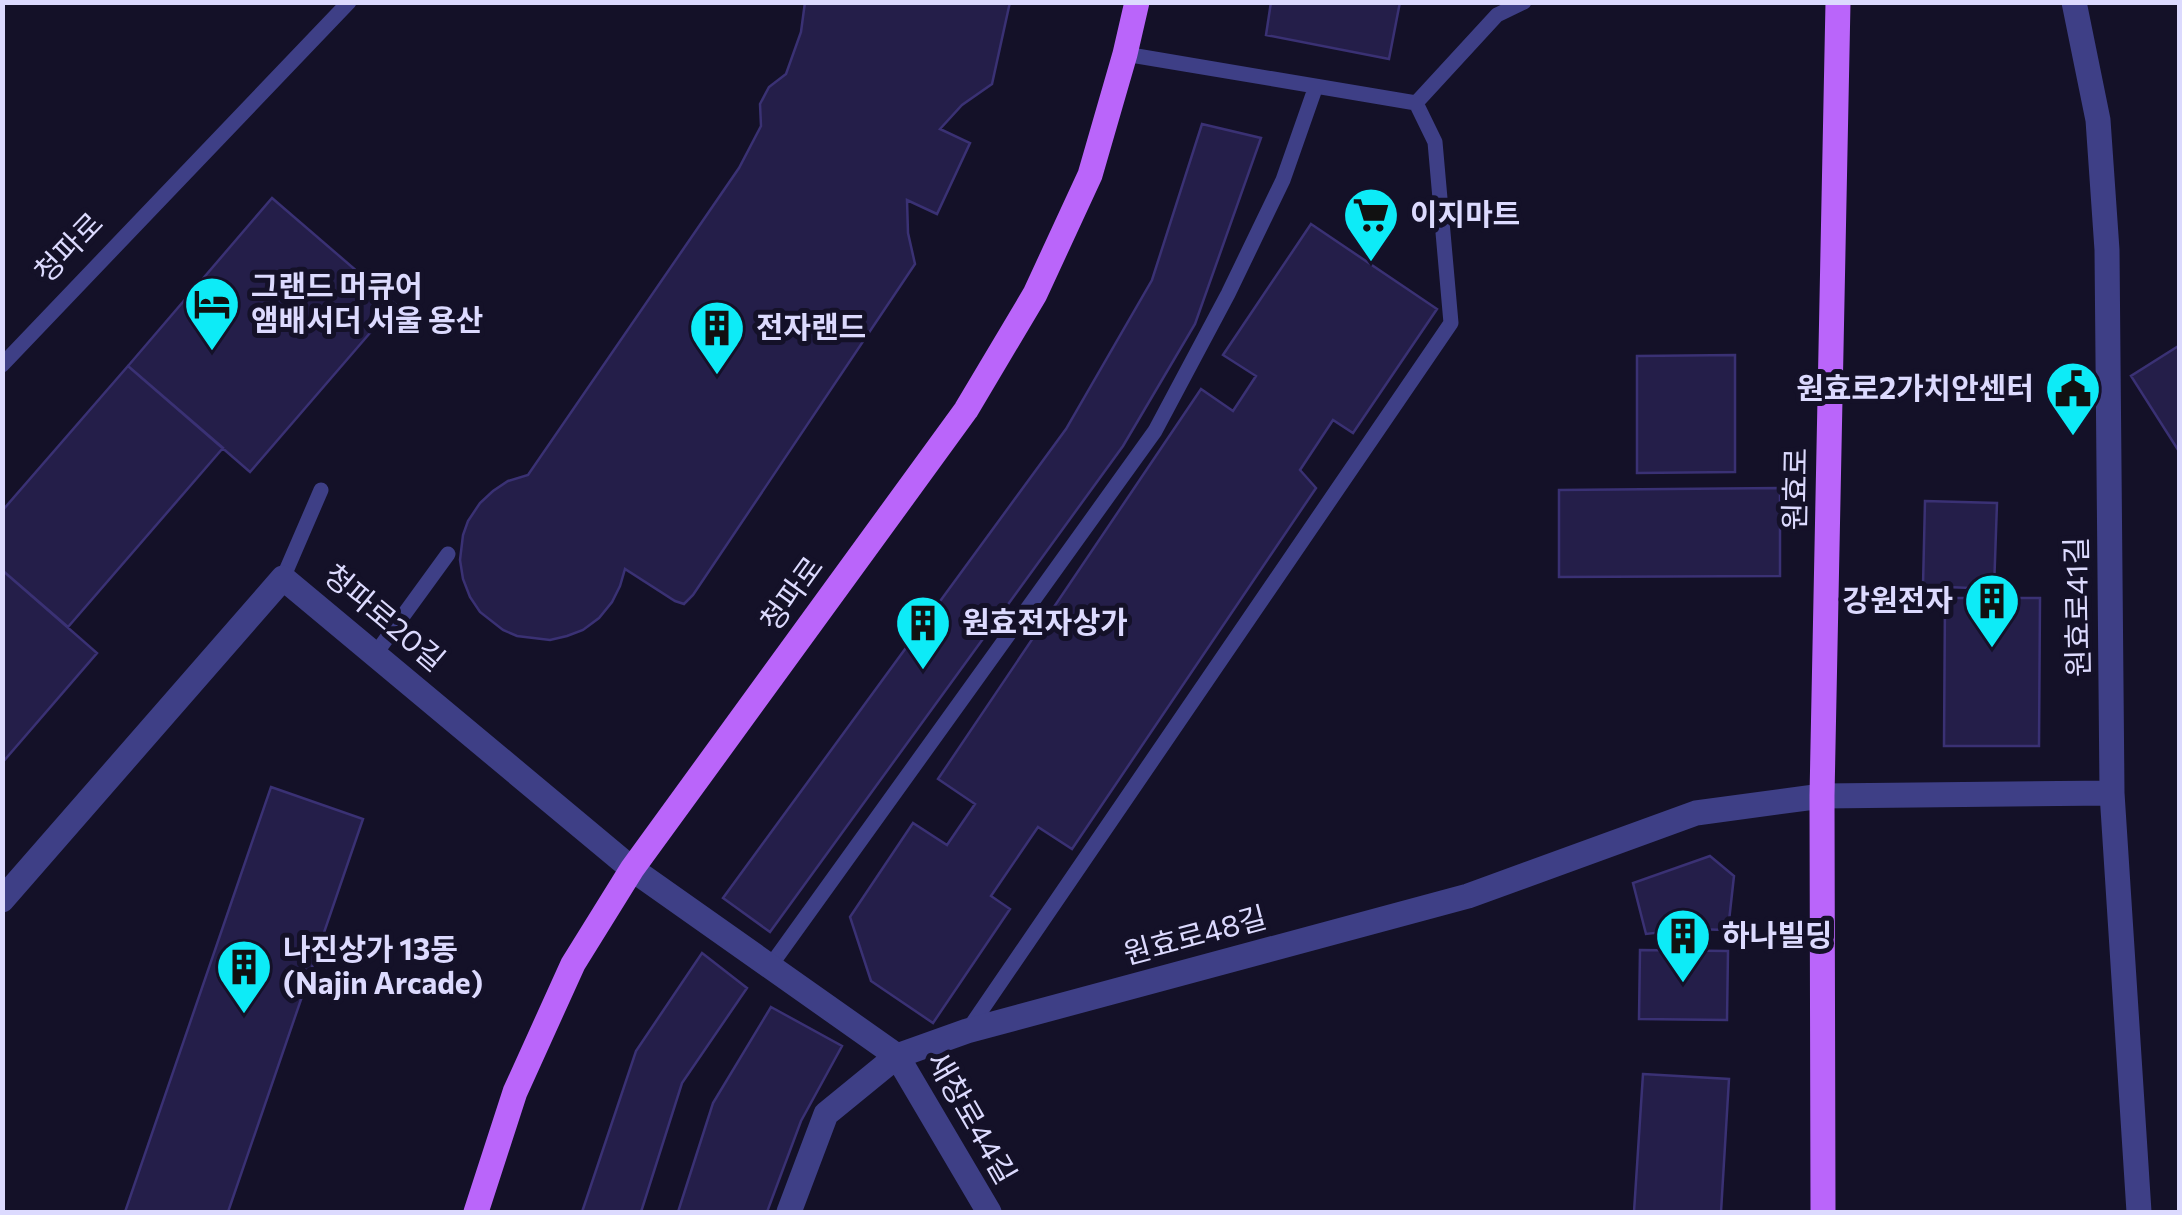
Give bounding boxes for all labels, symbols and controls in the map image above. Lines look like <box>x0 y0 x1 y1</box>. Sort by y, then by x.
supermarket icon: 이지마트 <box>1341 185 1401 264</box>
place label: 이지마트 <box>1410 194 1520 231</box>
street label: 청파로 <box>25 204 109 289</box>
place label: 그랜드 머큐어 앰배서더 서울 용산 <box>251 266 483 337</box>
hotel icon: 그랜드 머큐어 앰배서더 서울 용산 <box>182 274 242 353</box>
building icon: 전자랜드 <box>687 298 747 377</box>
place label: 전자랜드 <box>756 307 866 344</box>
public building icon: 원효로2가치안센터 <box>2043 359 2103 438</box>
place label: 원효로2가치안센터 <box>1796 368 2034 405</box>
street label: 원효로 <box>1774 447 1813 531</box>
street label: 원효로41길 <box>2056 537 2095 678</box>
street label: 청파로 <box>751 548 829 637</box>
street label: 청파로20길 <box>318 555 454 677</box>
building icon: 강원전자 <box>1962 571 2022 650</box>
place label: 강원전자 <box>1843 580 1953 617</box>
building icon: 원효전자상가 <box>893 593 953 672</box>
place label: 원효전자상가 <box>962 602 1128 639</box>
street label: 원효로48길 <box>1119 897 1270 970</box>
building icon: 하나빌딩 <box>1653 906 1713 985</box>
place label: 하나빌딩 <box>1722 915 1832 952</box>
place label: 나진상가 13동 (Najin Arcade) <box>283 929 483 1000</box>
building icon: 나진상가 13동 (Najin Arcade) <box>214 937 274 1016</box>
street label: 새창로44길 <box>921 1044 1026 1189</box>

